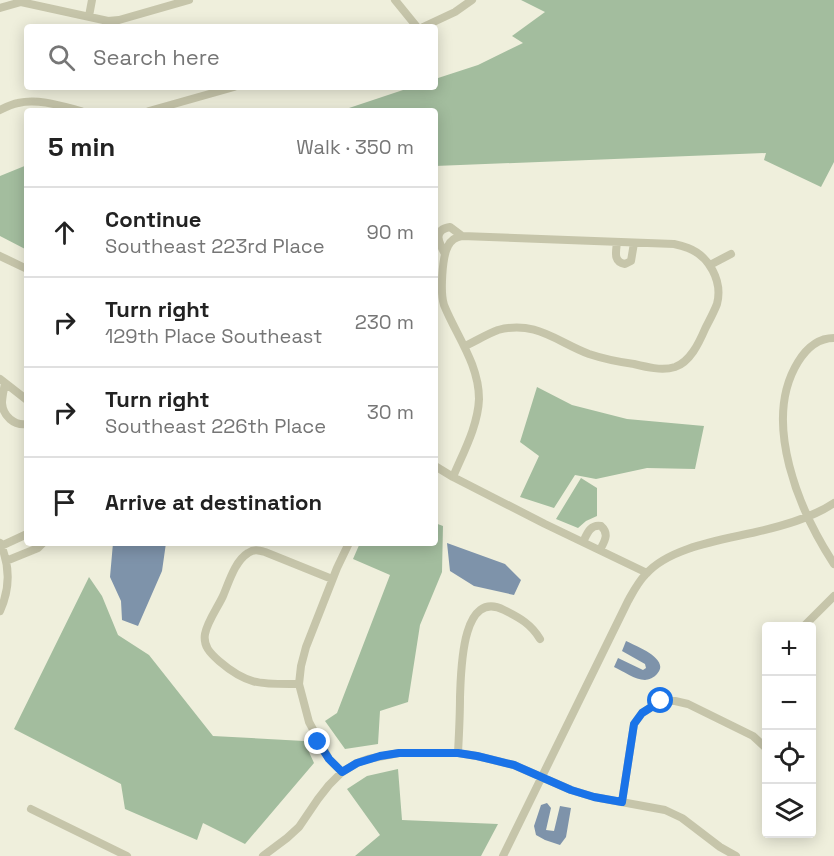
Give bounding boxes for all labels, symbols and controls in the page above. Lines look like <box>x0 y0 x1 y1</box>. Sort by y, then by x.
search box <box>24 24 438 90</box>
icon: search <box>45 41 78 74</box>
text: Search here <box>93 43 220 71</box>
text: 5 min <box>48 130 115 164</box>
text: Walk · 350 m <box>296 134 414 160</box>
text: Continue <box>105 205 201 233</box>
icon: ahead <box>48 216 81 249</box>
text: 90 m <box>367 219 414 245</box>
text: Southeast 223rd Place <box>105 233 325 259</box>
text: Turn right <box>105 295 210 323</box>
icon: right <box>48 306 81 339</box>
text: 230 m <box>355 309 414 335</box>
text: 129th Place Southeast <box>105 323 322 349</box>
text: Turn right <box>105 385 210 413</box>
icon: right <box>48 396 81 429</box>
text: 30 m <box>367 399 414 425</box>
text: Southeast 226th Place <box>105 413 326 439</box>
icon: arrive <box>48 486 81 519</box>
text: Arrive at destination <box>105 488 322 516</box>
map controls <box>762 622 816 838</box>
button: + <box>762 622 816 676</box>
button: − <box>762 676 816 730</box>
route start <box>647 687 673 713</box>
route end <box>304 728 330 754</box>
button: locate <box>762 730 816 784</box>
button: layers <box>762 784 816 838</box>

